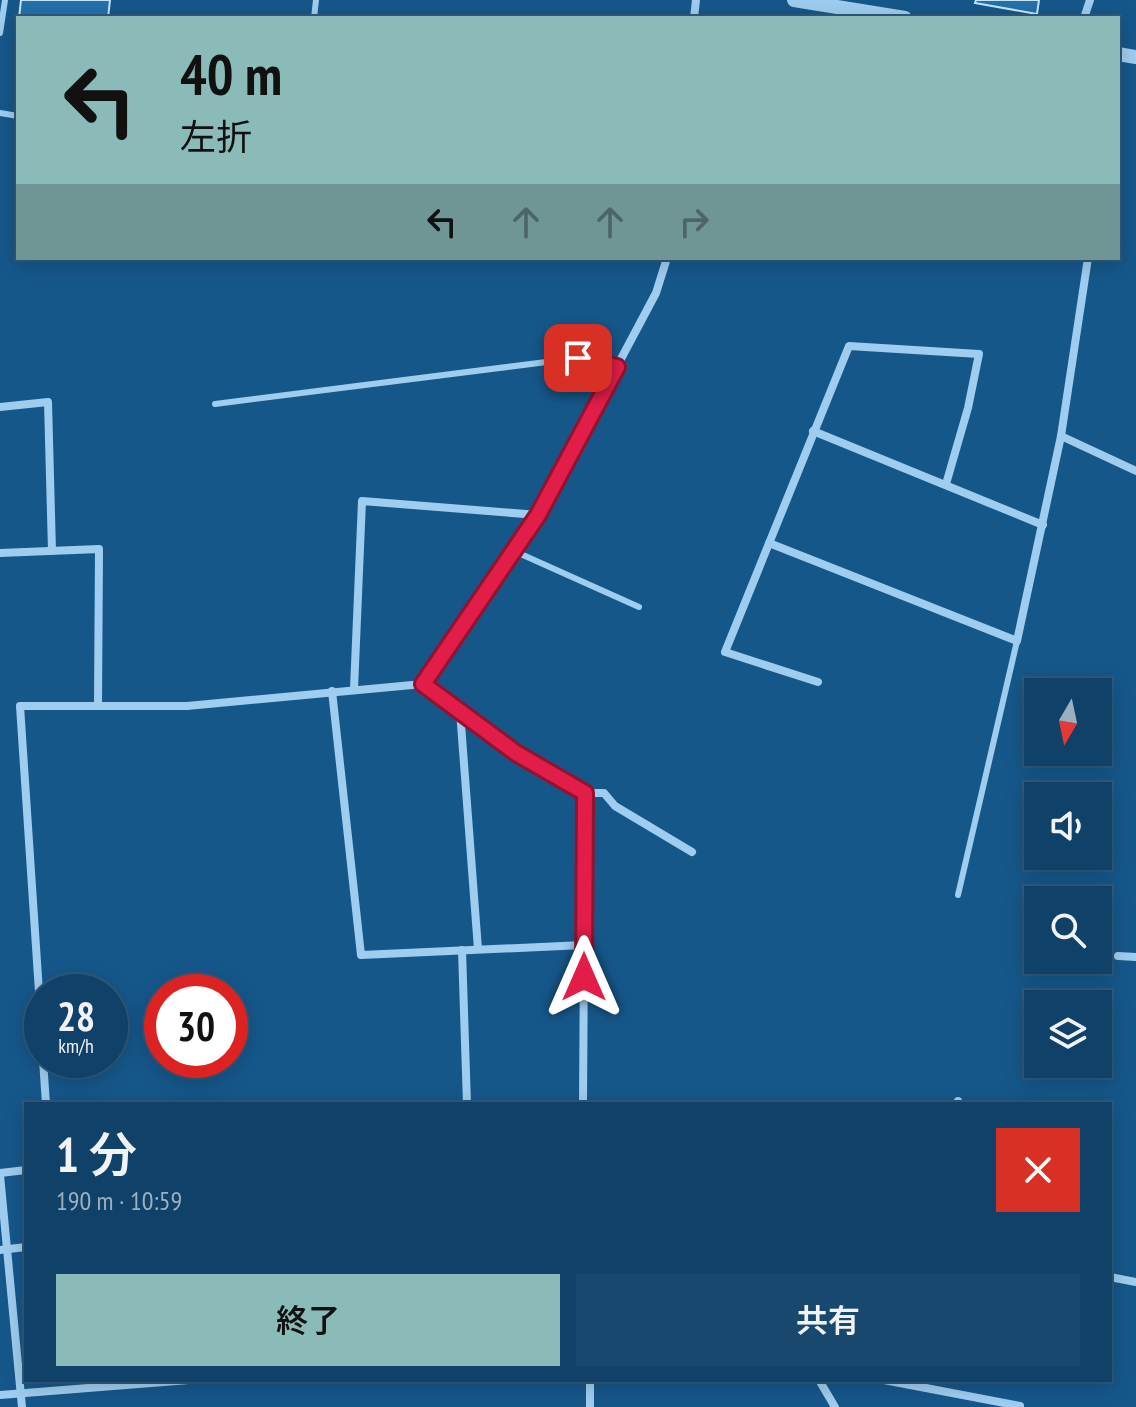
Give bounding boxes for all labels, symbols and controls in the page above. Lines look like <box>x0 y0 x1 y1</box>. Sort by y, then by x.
text: 40 m <box>180 38 282 110</box>
icon: left <box>48 48 152 152</box>
text: 左折 <box>180 113 252 160</box>
icon: left <box>420 200 464 244</box>
icon: ahead <box>504 200 548 244</box>
icon: ahead <box>588 200 632 244</box>
icon: right <box>672 200 716 244</box>
pin <box>544 324 612 392</box>
icon: arrive <box>556 336 600 380</box>
north arrow <box>1024 678 1112 766</box>
map controls <box>1024 678 1112 1078</box>
button: sound <box>1024 782 1112 870</box>
button: search <box>1024 886 1112 974</box>
position arrow <box>542 935 626 1019</box>
speed limit sign: 30 <box>144 974 248 1078</box>
text: 28 <box>57 990 95 1042</box>
button: layers <box>1024 990 1112 1078</box>
text: km/h <box>58 1033 94 1059</box>
text: 1 分 <box>56 1123 137 1185</box>
button: close <box>996 1128 1080 1212</box>
text: 190 m · 10:59 <box>56 1184 182 1217</box>
button: 終了 <box>56 1274 560 1366</box>
button: 共有 <box>576 1274 1080 1366</box>

